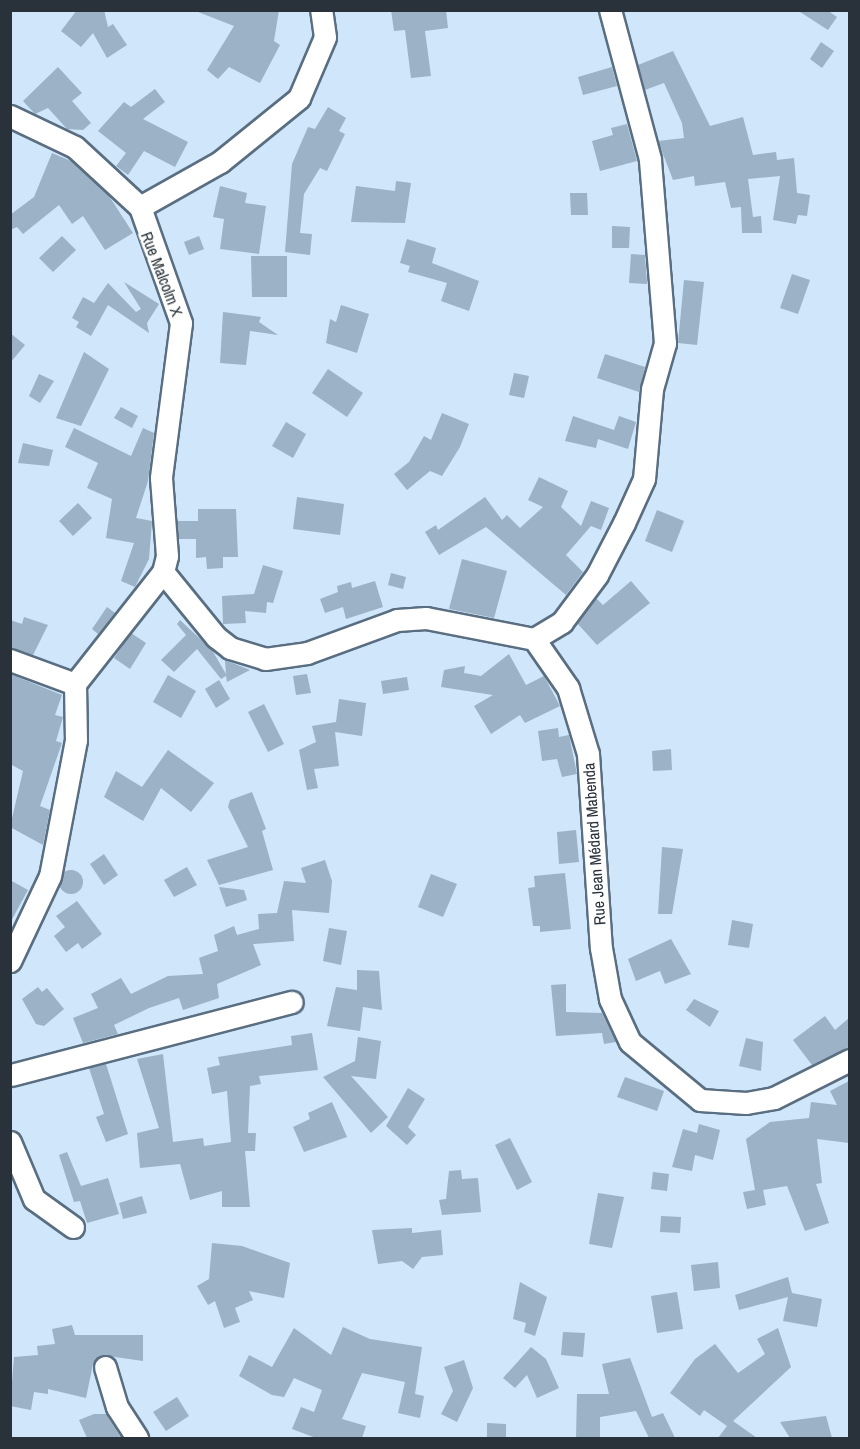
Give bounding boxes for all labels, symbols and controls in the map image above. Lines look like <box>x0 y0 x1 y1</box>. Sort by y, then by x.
street label: Rue Malcolm X <box>137 229 187 319</box>
street label: Rue Jean Médard Mabenda <box>579 762 609 926</box>

